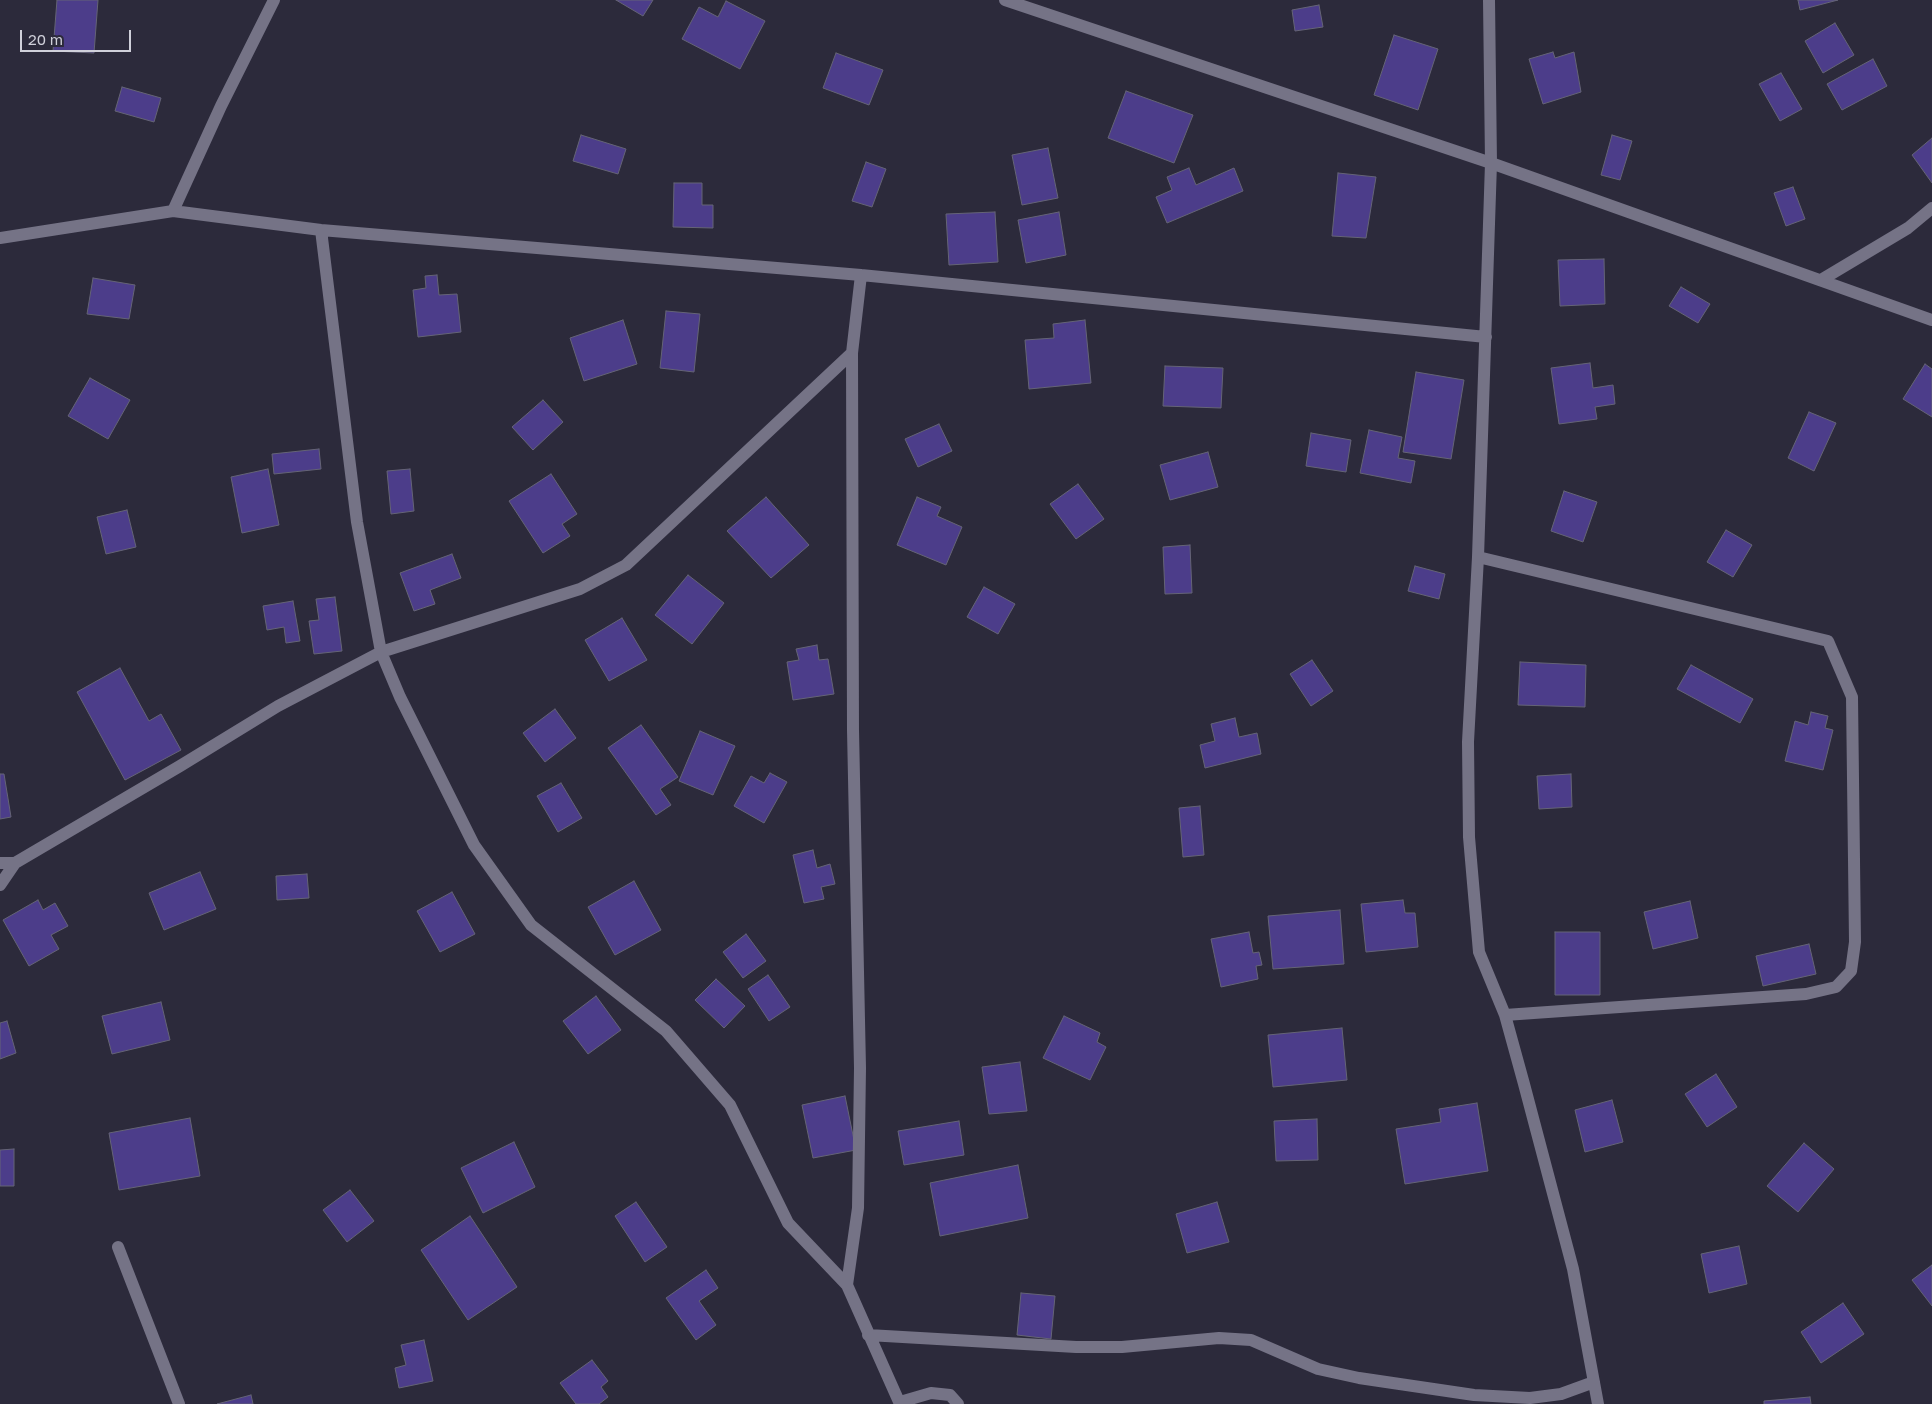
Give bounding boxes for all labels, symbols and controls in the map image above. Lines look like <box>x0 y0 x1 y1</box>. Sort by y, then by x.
scale bar <box>22 20 134 52</box>
text: 20 m <box>28 30 63 48</box>

